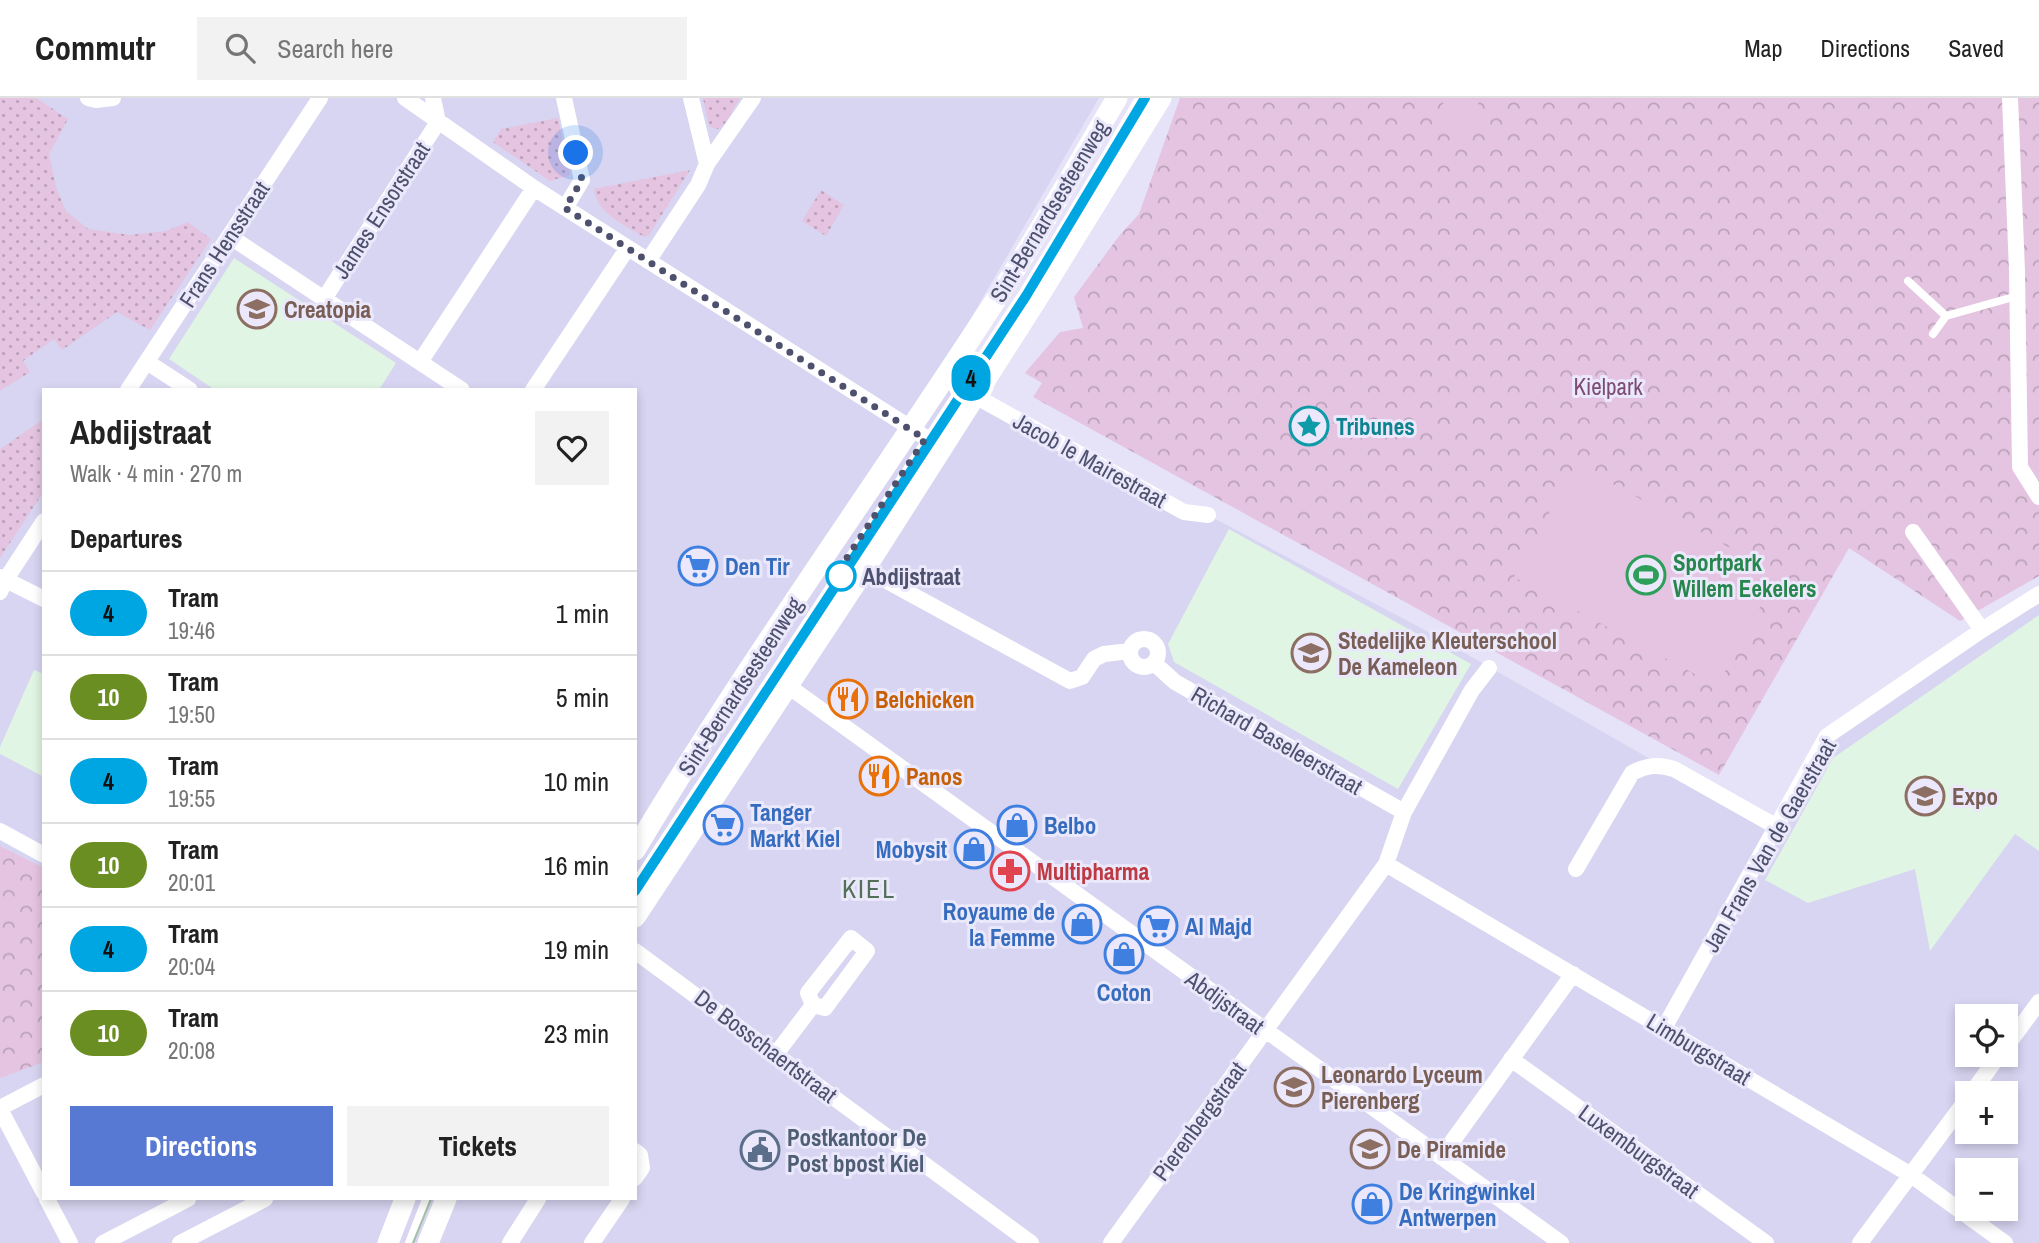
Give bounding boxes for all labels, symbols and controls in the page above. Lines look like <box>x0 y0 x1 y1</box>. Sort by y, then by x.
search box <box>197 17 687 80</box>
text: Commutr <box>35 26 155 70</box>
icon: search <box>221 29 259 67</box>
text: Search here <box>277 31 393 66</box>
text: Map <box>1744 32 1782 64</box>
text: Directions <box>1820 32 1910 64</box>
text: Saved <box>1948 32 2004 64</box>
street label: Sint-Bernardsesteenweg <box>982 114 1116 308</box>
your location <box>558 135 593 170</box>
street label: James Ensorstraat <box>325 136 437 284</box>
street label: Frans Hensstraat <box>172 175 276 313</box>
school or university icon: Creatopia <box>236 288 278 330</box>
place label: Creatopia <box>284 294 371 325</box>
line badge: 4 <box>948 355 994 401</box>
text: 4 <box>966 362 976 394</box>
park label: Kielpark <box>1573 371 1643 402</box>
street label: Jacob le Mairestraat <box>1008 405 1172 515</box>
place icon: Tribunes <box>1288 405 1330 447</box>
text: Abdijstraat <box>70 410 211 454</box>
button: heart <box>535 411 609 485</box>
place label: Tribunes <box>1336 411 1415 442</box>
text: Walk · 4 min · 270 m <box>70 458 242 489</box>
text: Departures <box>70 521 183 556</box>
supermarket icon: Den Tir <box>677 545 719 587</box>
place label: Sportpark Willem Eekelers <box>1673 547 1816 604</box>
place label: Den Tir <box>725 551 790 582</box>
sports icon: Sportpark Willem Eekelers <box>1625 554 1667 596</box>
marker: Abdijstraat <box>826 561 856 591</box>
place label: Abdijstraat <box>862 561 961 592</box>
text: Tram <box>168 580 219 615</box>
street label: Sint-Bernardsesteenweg <box>670 590 810 781</box>
text: 1 min <box>556 596 609 631</box>
text: 4 <box>103 597 114 629</box>
text: 19:46 <box>168 615 215 646</box>
place label: Stedelijke Kleuterschool De Kameleon <box>1338 625 1557 682</box>
school or university icon: Stedelijke Kleuterschool De Kameleon <box>1290 632 1332 674</box>
text: Tram <box>168 664 219 699</box>
restaurant icon: Belchicken <box>827 678 869 720</box>
street label: Richard Baseleerstraat <box>1186 678 1368 802</box>
text: 5 min <box>556 680 609 715</box>
text: 10 <box>98 681 119 713</box>
place label: Belchicken <box>875 684 975 715</box>
text: 19:50 <box>168 699 215 730</box>
street label: Jan Frans Van de Gaerstraat <box>1695 733 1843 957</box>
text: Tram <box>168 748 219 783</box>
restaurant icon: Panos <box>858 755 900 797</box>
place label: Panos <box>906 761 963 792</box>
text: 10 min <box>544 764 609 799</box>
text: 4 <box>103 765 114 797</box>
school or university icon: Expo <box>1904 775 1946 817</box>
place label: Expo <box>1952 781 1998 812</box>
text: 19:55 <box>168 783 215 814</box>
place label: Tanger Markt Kiel <box>750 797 840 854</box>
supermarket icon: Tanger Markt Kiel <box>702 804 744 846</box>
shop icon: Belbo <box>996 804 1038 846</box>
place label: Belbo <box>1044 810 1096 841</box>
shop icon: Mobysit <box>953 828 995 870</box>
text: Tram <box>168 832 219 867</box>
place label: Mobysit <box>876 834 947 865</box>
text: 16 min <box>544 848 609 883</box>
text: 10 <box>98 849 119 881</box>
pharmacy icon: Multipharma <box>989 850 1031 892</box>
place label: Multipharma <box>1037 856 1150 887</box>
text: 20:01 <box>168 867 215 898</box>
district label: KIEL <box>842 871 896 906</box>
place label: Royaume de la Femme <box>943 896 1055 953</box>
shop icon: Royaume de la Femme <box>1061 903 1103 945</box>
supermarket icon: Al Majd <box>1137 905 1179 947</box>
place label: Al Majd <box>1185 911 1252 942</box>
text: Tram <box>168 916 219 951</box>
text: 19 min <box>544 932 609 967</box>
text: 4 <box>103 933 114 965</box>
shop icon: Coton <box>1103 933 1145 975</box>
text: 20:04 <box>168 951 215 982</box>
street label: Abdijstraat <box>1179 962 1271 1041</box>
place label: Coton <box>1097 977 1151 1008</box>
street label: De Bosschaertstraat <box>688 982 844 1110</box>
text: Tram <box>168 1000 219 1035</box>
map controls <box>1955 1004 2018 1221</box>
button: locate <box>1955 1004 2018 1067</box>
street label: Limburgstraat <box>1641 1006 1757 1092</box>
text: 23 min <box>544 1016 609 1051</box>
text: 10 <box>98 1017 119 1049</box>
text: 20:08 <box>168 1035 215 1066</box>
street label: Pierenbergstraat <box>1145 1055 1253 1187</box>
place label: Leonardo Lyceum Pierenberg <box>1321 1059 1483 1116</box>
school or university icon: Leonardo Lyceum Pierenberg <box>1273 1066 1315 1108</box>
button: + <box>1955 1081 2018 1144</box>
street label: Luxemburgstraat <box>1573 1097 1705 1205</box>
button: Directions <box>70 1106 333 1186</box>
button: Tickets <box>347 1106 609 1186</box>
place label: Postkantoor De Post bpost Kiel <box>787 1122 926 1179</box>
school or university icon: De Piramide <box>1349 1128 1391 1170</box>
public building icon: Postkantoor De Post bpost Kiel <box>739 1129 781 1171</box>
place label: De Piramide <box>1397 1134 1506 1165</box>
button: − <box>1955 1158 2018 1221</box>
place label: De Kringwinkel Antwerpen <box>1399 1176 1535 1233</box>
shop icon: De Kringwinkel Antwerpen <box>1351 1183 1393 1225</box>

